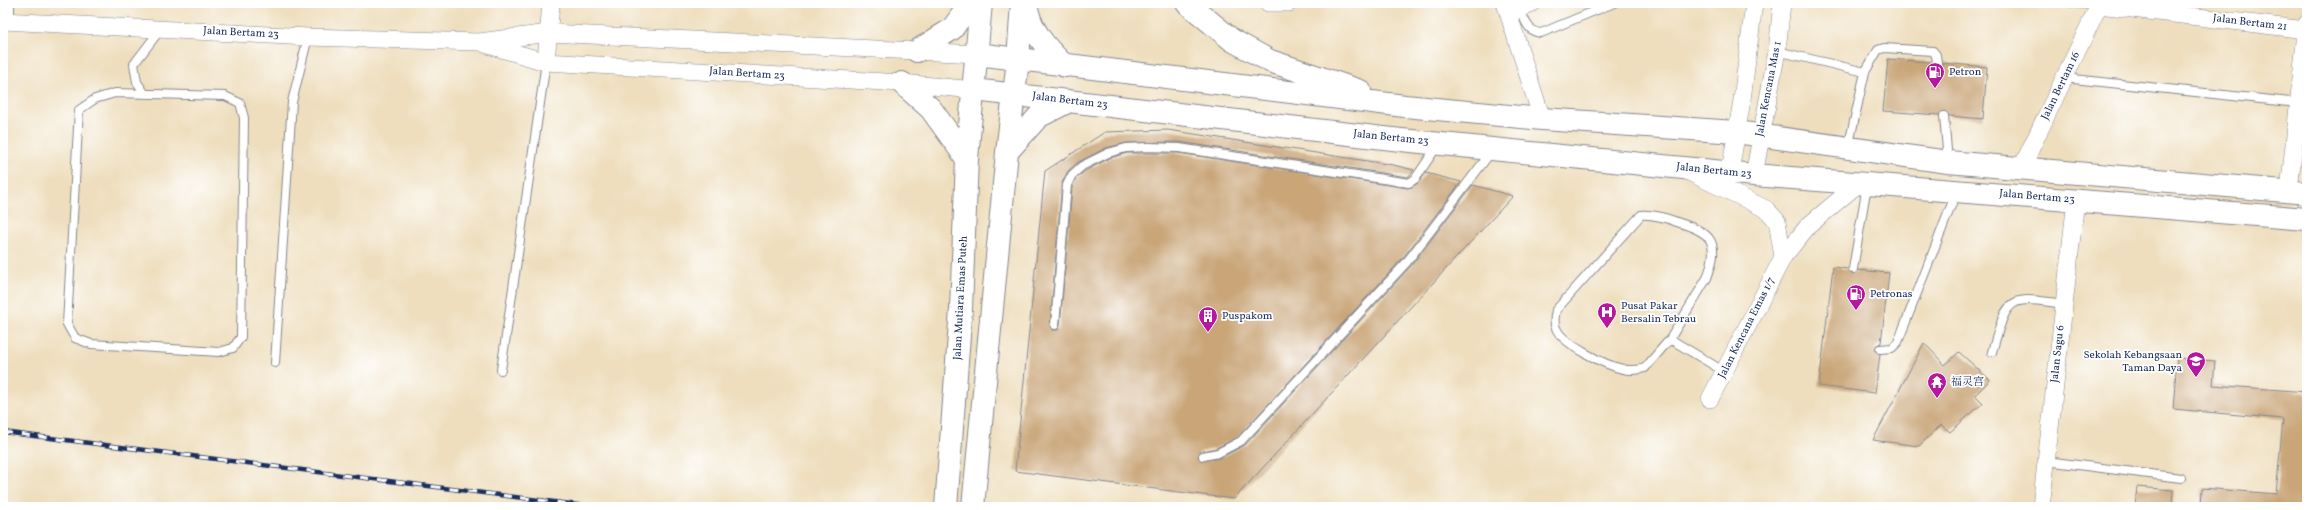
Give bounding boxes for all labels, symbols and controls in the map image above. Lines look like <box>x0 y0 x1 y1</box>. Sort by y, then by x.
street label: Jalan Bertam 21 <box>2212 11 2288 35</box>
street label: Jalan Bertam 23 <box>203 24 280 42</box>
street label: Jalan Kencana Mas 1 <box>1752 40 1786 138</box>
street label: Jalan Bertam 16 <box>2038 49 2084 123</box>
fuel station icon: Petron <box>1924 61 1946 89</box>
street label: Jalan Bertam 23 <box>709 64 786 84</box>
place label: Petron <box>1949 65 1982 80</box>
street label: Jalan Bertam 23 <box>1031 89 1109 113</box>
street label: Jalan Bertam 23 <box>1353 127 1430 149</box>
street label: Jalan Bertam 23 <box>1676 160 1753 182</box>
street label: Jalan Bertam 23 <box>1999 186 2076 208</box>
street label: Jalan Mutiara Emas Puteh <box>950 235 972 361</box>
street label: Jalan Kencana Emas 1/7 <box>1715 275 1779 381</box>
fuel station icon: Petronas <box>1845 283 1867 311</box>
place label: Petronas <box>1870 287 1913 302</box>
place label: Pusat Pakar Bersalin Tebrau <box>1621 299 1696 327</box>
hospital icon: Pusat Pakar Bersalin Tebrau <box>1596 301 1618 329</box>
building icon: Puspakom <box>1197 305 1219 333</box>
place label: Puspakom <box>1222 309 1273 324</box>
street label: Jalan Sagu 6 <box>2048 324 2069 384</box>
place label: Sekolah Kebangsaan Taman Daya <box>2083 348 2183 376</box>
school or university icon: Sekolah Kebangsaan Taman Daya <box>2185 350 2207 378</box>
temple icon: 福灵宫 <box>1926 371 1948 399</box>
place label: 福灵宫 <box>1951 375 1984 390</box>

